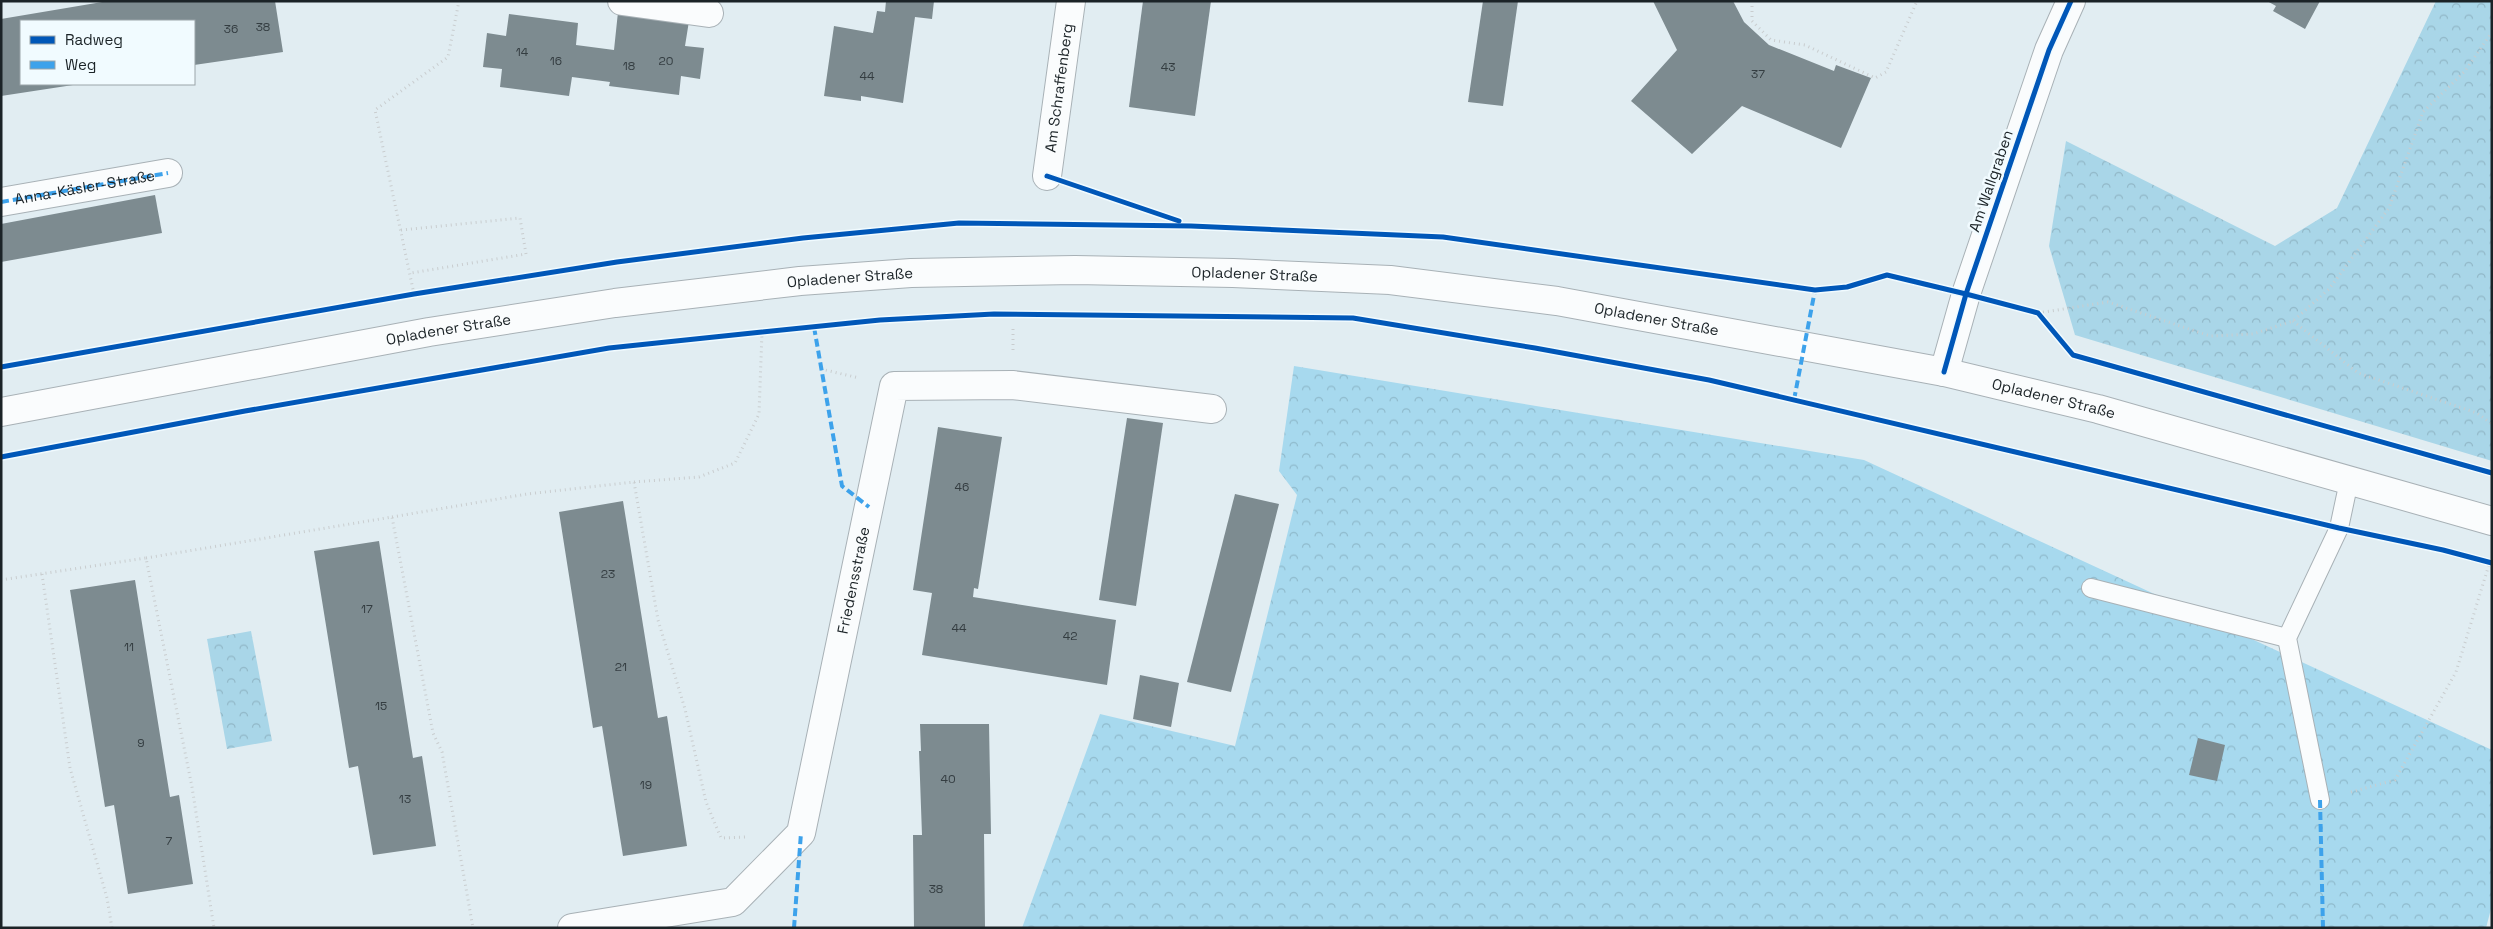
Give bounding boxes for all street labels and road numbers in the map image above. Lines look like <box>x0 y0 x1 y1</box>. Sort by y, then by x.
street label: Am Schraffenberg <box>1040 22 1077 153</box>
street label: Am Wallgraben <box>1964 127 2017 234</box>
street label: Anna-Käsler-Straße <box>13 165 156 208</box>
street label: Opladener Straße <box>1191 262 1318 286</box>
street label: Opladener Straße <box>786 263 914 291</box>
street label: Opladener Straße <box>1593 298 1721 340</box>
street label: Opladener Straße <box>384 309 512 349</box>
street label: Opladener Straße <box>1990 374 2118 423</box>
street label: Friedensstraße <box>833 525 873 636</box>

